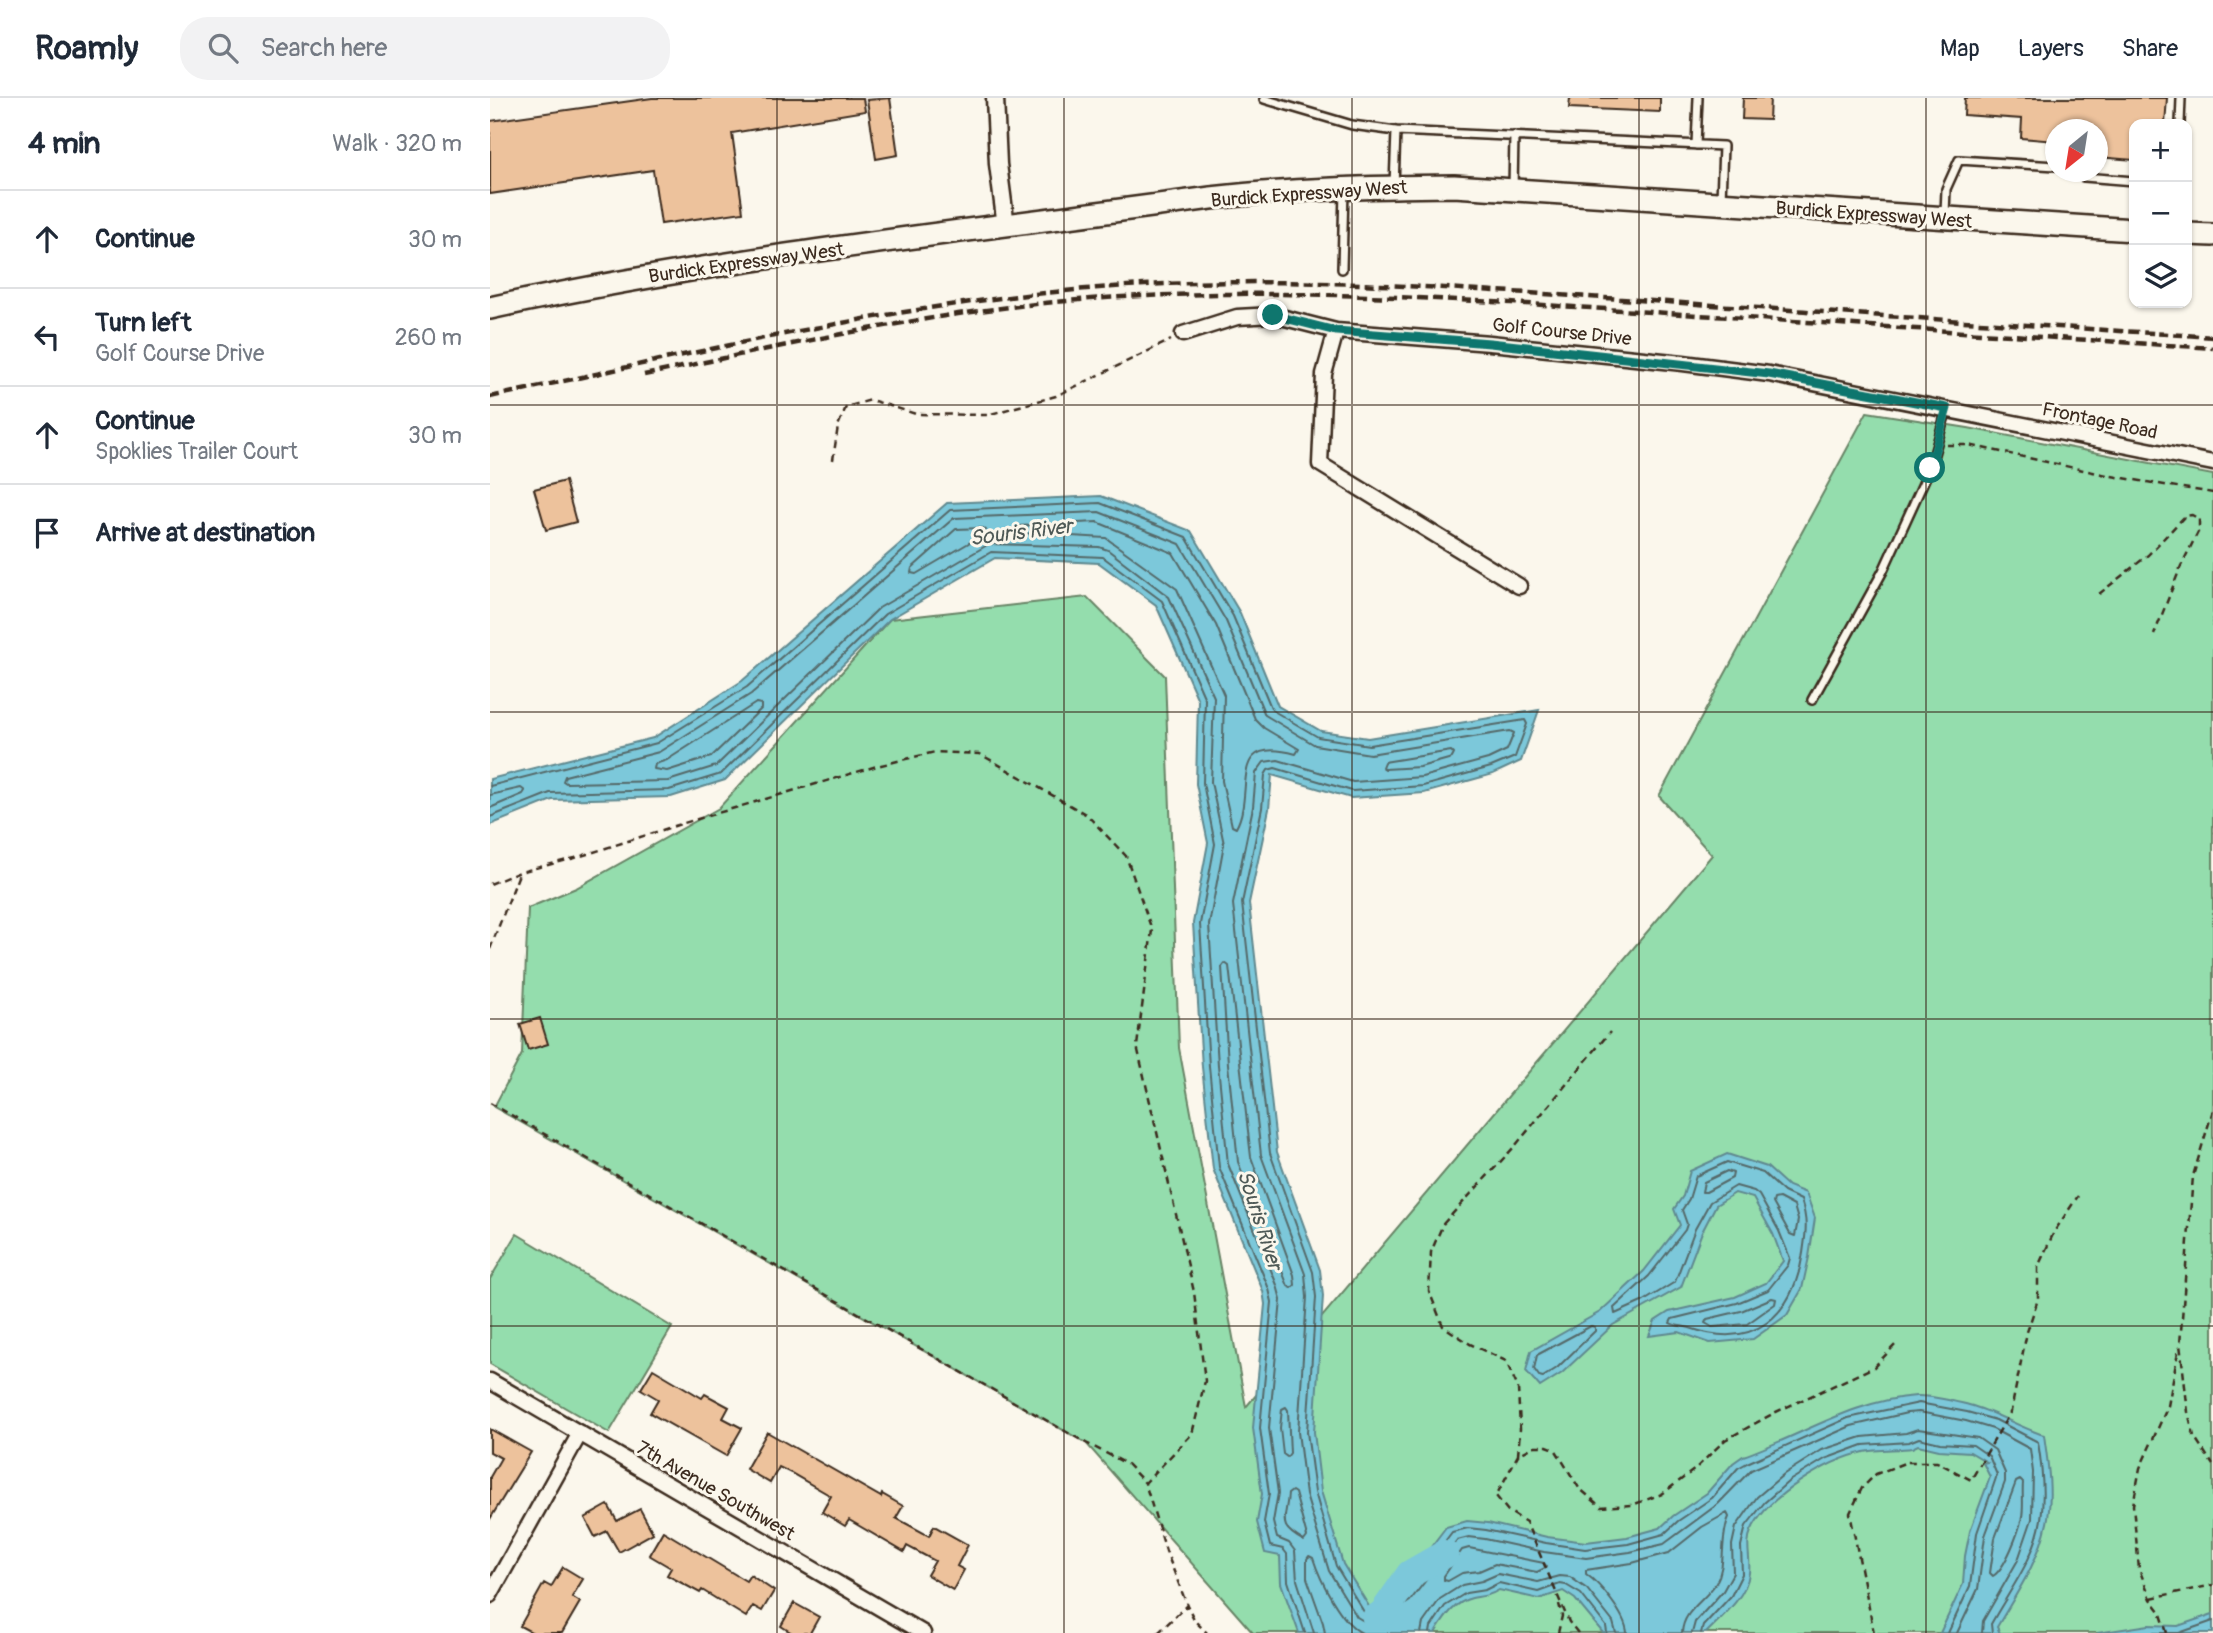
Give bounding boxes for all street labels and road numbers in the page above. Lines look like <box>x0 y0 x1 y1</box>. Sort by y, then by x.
street label: Burdick Expressway West <box>1210 175 1408 213</box>
street label: Burdick Expressway West <box>1775 196 1973 234</box>
street label: Burdick Expressway West <box>647 237 846 289</box>
street label: Golf Course Drive <box>1491 313 1633 351</box>
street label: Frontage Road <box>2040 397 2160 445</box>
street label: 7th Avenue Southwest <box>632 1436 799 1546</box>

